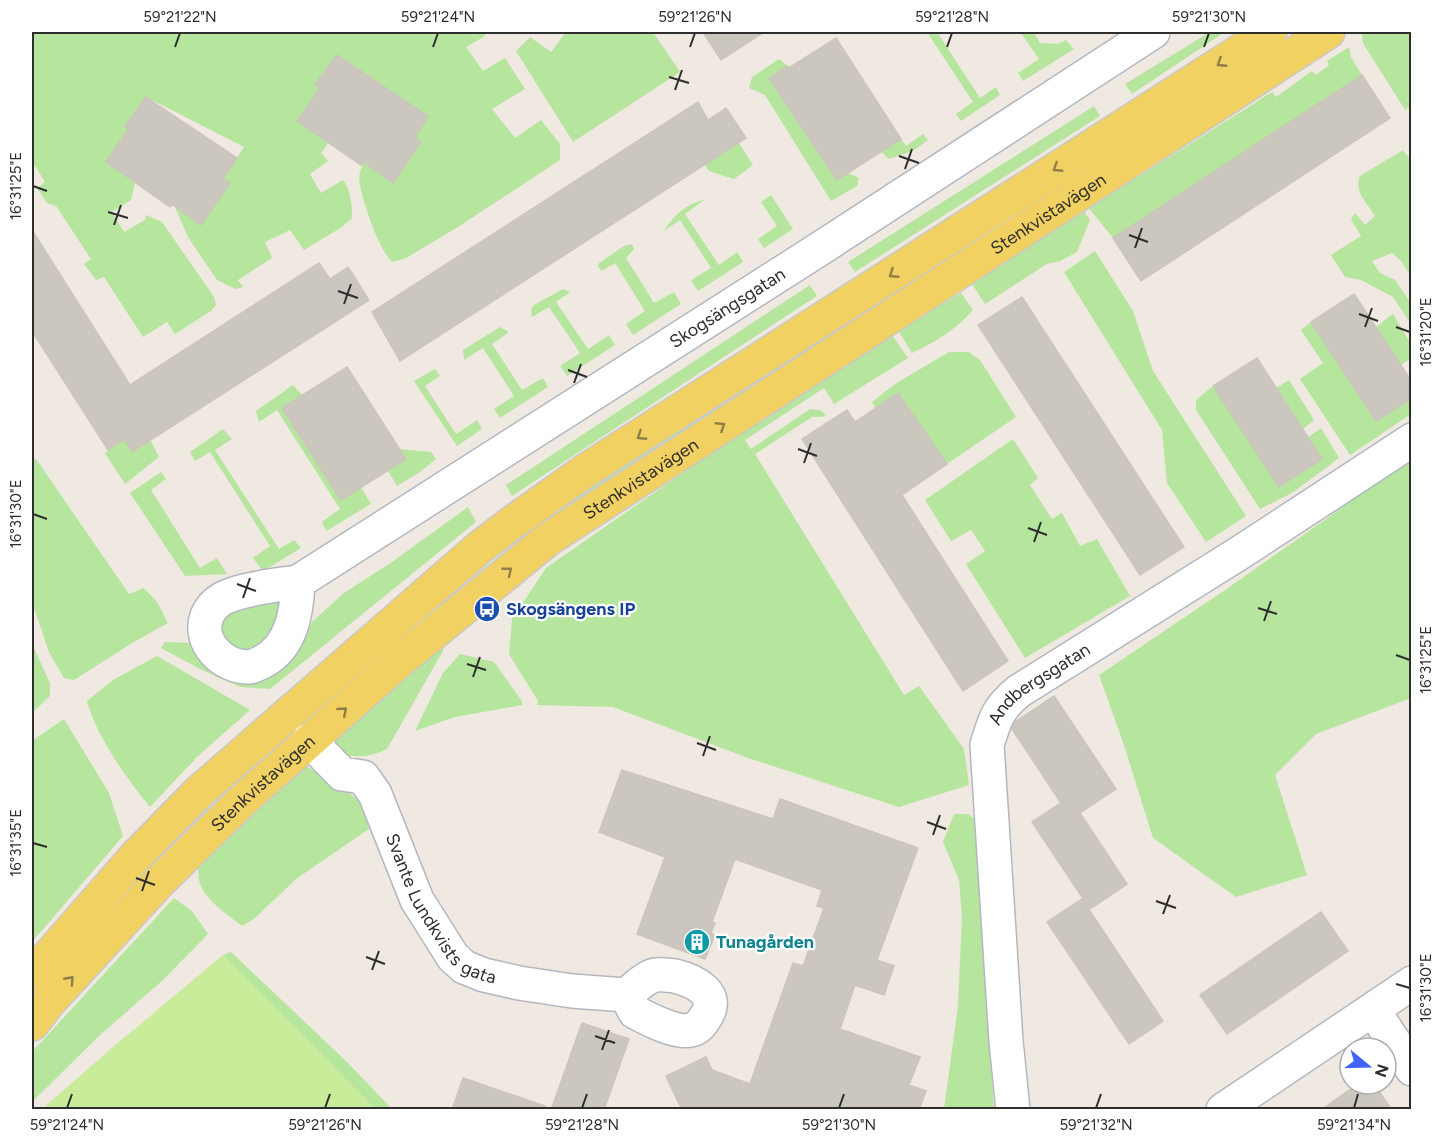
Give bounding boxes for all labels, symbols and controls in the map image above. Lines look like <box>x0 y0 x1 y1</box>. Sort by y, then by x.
text: 59°21'22"N <box>143 8 217 26</box>
text: 59°21'24"N <box>401 8 475 26</box>
text: 59°21'26"N <box>658 8 732 26</box>
text: 59°21'28"N <box>915 8 989 26</box>
text: 59°21'30"N <box>1172 8 1246 26</box>
one-way arrow <box>1217 56 1228 67</box>
text: 16°31'25"E <box>7 152 25 220</box>
one-way arrow <box>1053 161 1063 173</box>
street label: Stenkvistavägen <box>986 168 1110 260</box>
street label: Skogsängsgatan <box>665 263 789 353</box>
one-way arrow <box>889 266 899 278</box>
text: 16°31'20"E <box>1417 297 1435 367</box>
one-way arrow <box>715 421 725 433</box>
one-way arrow <box>636 429 647 440</box>
street label: Stenkvistavägen <box>579 433 703 525</box>
text: 16°31'30"E <box>7 479 25 549</box>
one-way arrow <box>501 567 512 578</box>
bus stop icon: Skogsängens IP <box>472 594 502 624</box>
place label: Skogsängens IP <box>506 598 635 620</box>
text: 16°31'25"E <box>1417 626 1435 694</box>
street label: Andbergsgatan <box>984 638 1094 728</box>
one-way arrow <box>336 707 347 718</box>
street label: Stenkvistavägen <box>206 730 320 836</box>
text: 16°31'35"E <box>7 809 25 877</box>
street label: Svante Lundkvists gata <box>381 830 498 988</box>
building icon: Tunagården <box>682 927 712 957</box>
place label: Tunagården <box>716 931 814 953</box>
text: 16°31'30"E <box>1417 953 1435 1023</box>
one-way arrow <box>63 976 74 986</box>
north arrow <box>1338 1036 1398 1096</box>
text: N <box>1371 1062 1393 1080</box>
text: 59°21'24"N <box>30 1116 104 1134</box>
text: 59°21'26"N <box>288 1116 362 1134</box>
text: 59°21'28"N <box>545 1116 619 1134</box>
text: 59°21'30"N <box>802 1116 876 1134</box>
text: 59°21'32"N <box>1059 1116 1133 1134</box>
text: 59°21'34"N <box>1317 1116 1391 1134</box>

